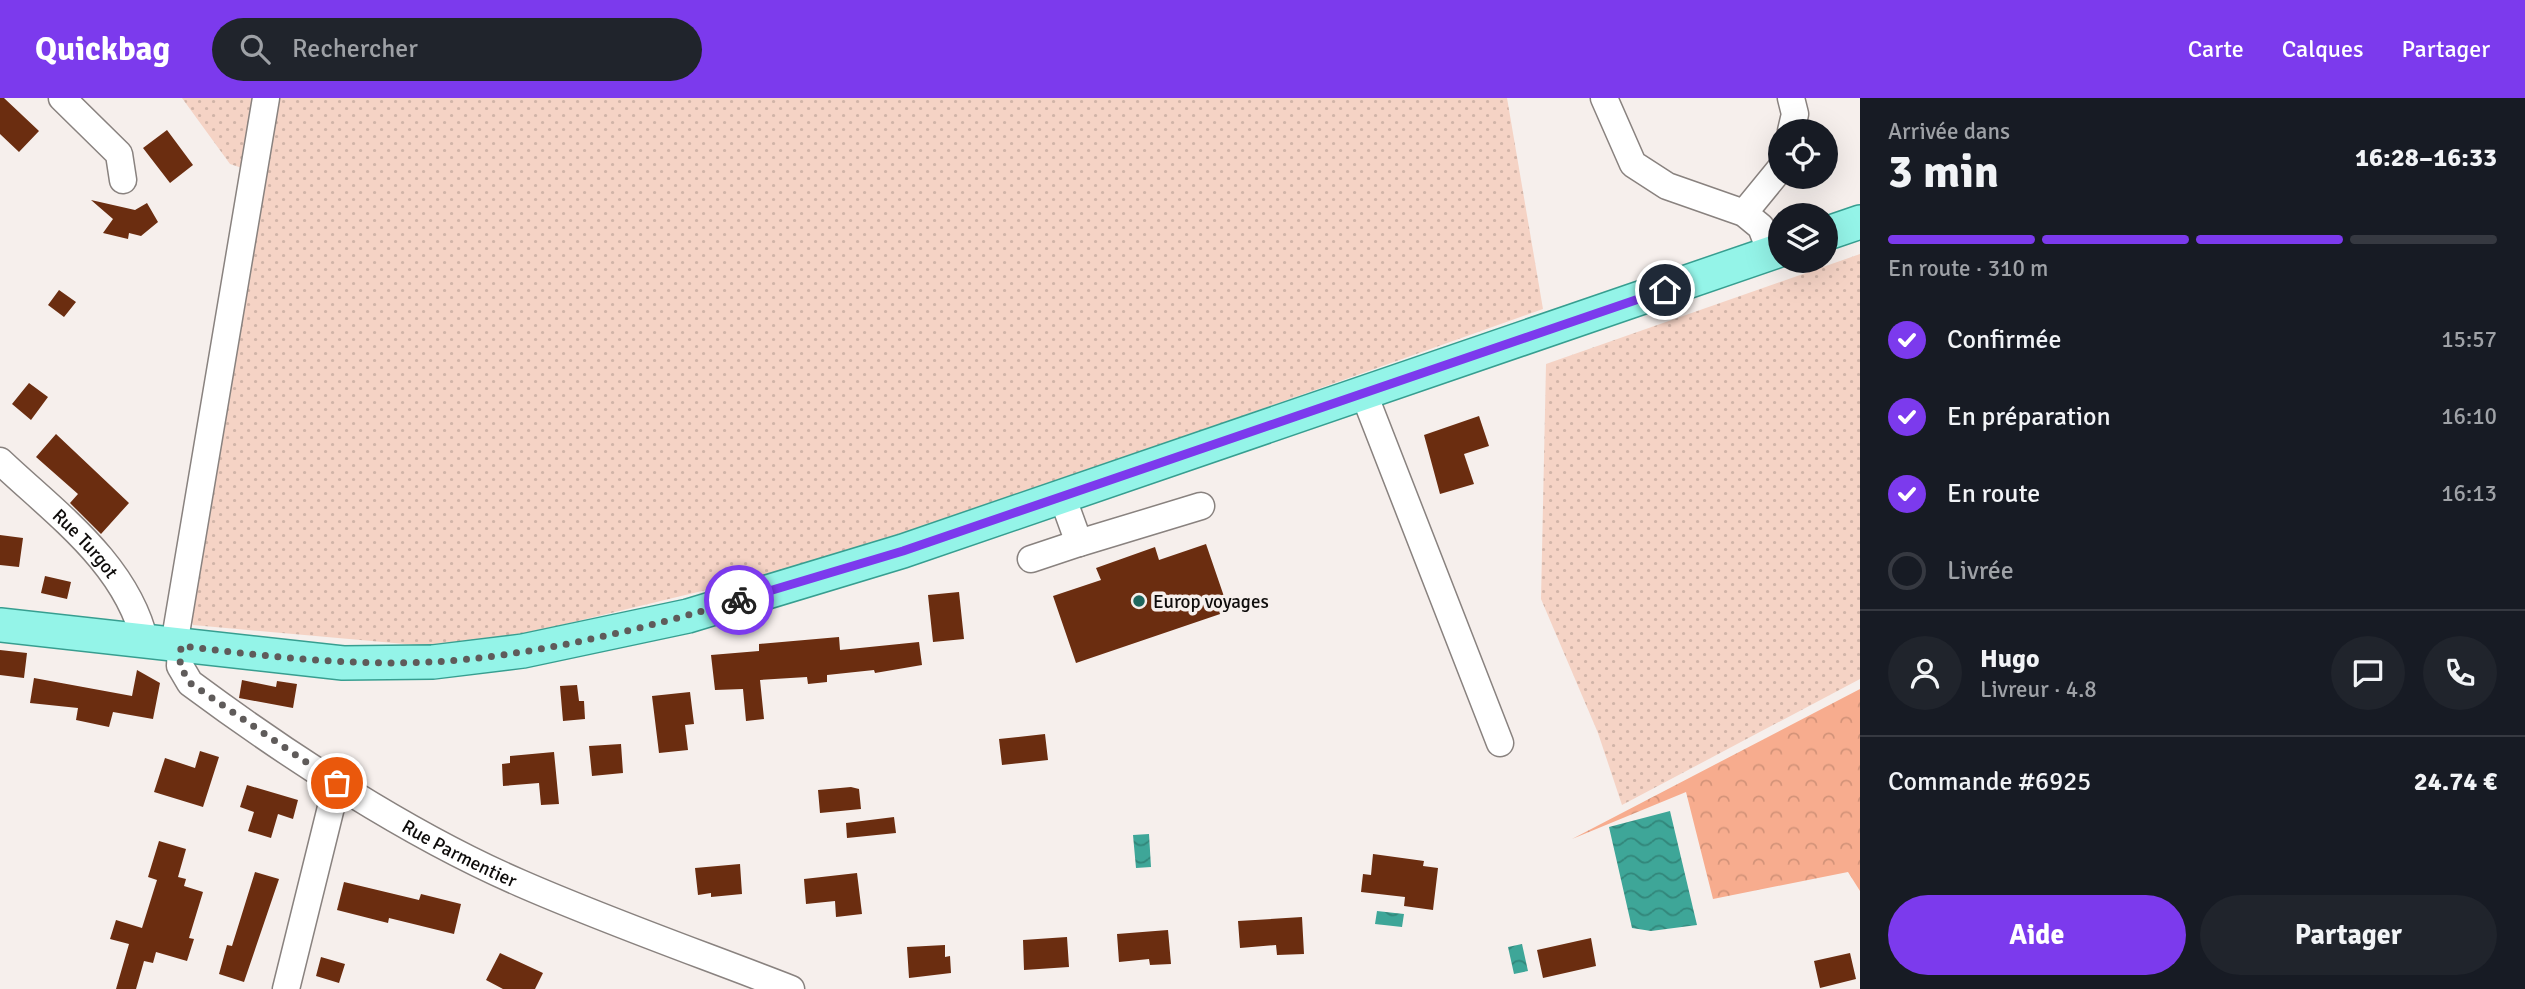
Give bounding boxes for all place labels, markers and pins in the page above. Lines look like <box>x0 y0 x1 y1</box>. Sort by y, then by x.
pin <box>1635 260 1695 320</box>
place label: Europ voyages <box>1153 590 1269 614</box>
marker: Europ voyages <box>1131 593 1147 609</box>
pin <box>307 753 367 813</box>

